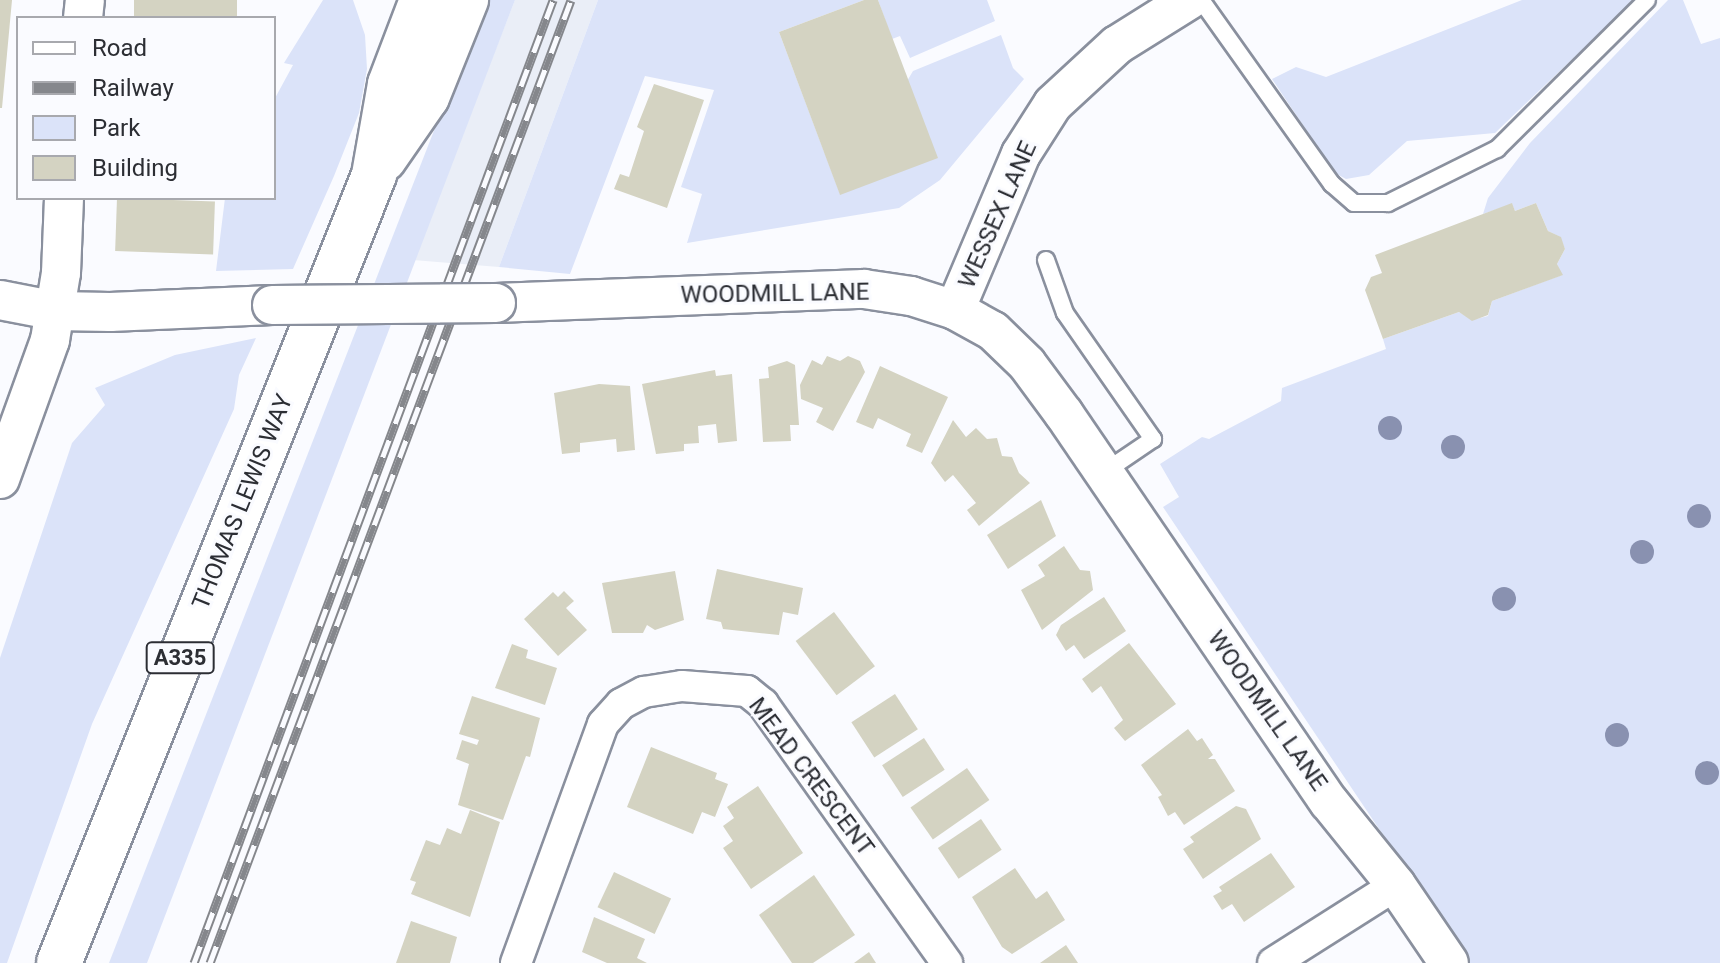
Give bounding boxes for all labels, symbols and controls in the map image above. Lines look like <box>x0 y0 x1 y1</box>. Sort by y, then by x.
legend <box>16 16 276 200</box>
text: Road <box>92 34 147 62</box>
text: Railway <box>92 74 174 102</box>
text: Park <box>92 114 140 142</box>
street label: WESSEX LANE <box>953 137 1043 293</box>
text: Building <box>92 154 178 182</box>
street label: WOODMILL LANE <box>680 278 870 310</box>
street label: THOMAS LEWIS WAY <box>187 390 299 614</box>
street label: WOODMILL LANE <box>1201 625 1333 797</box>
road number: A335 <box>144 640 216 676</box>
street label: MEAD CRESCENT <box>742 692 880 862</box>

